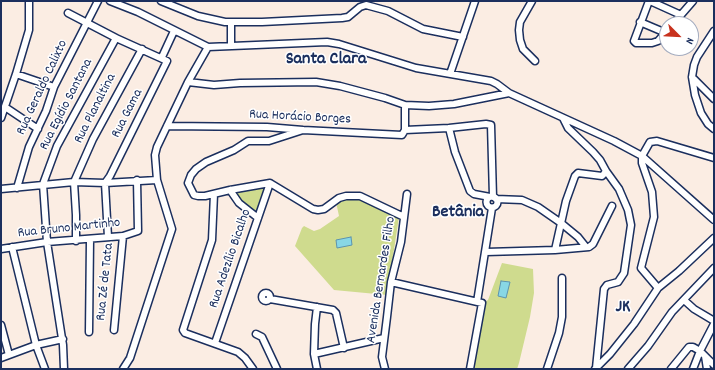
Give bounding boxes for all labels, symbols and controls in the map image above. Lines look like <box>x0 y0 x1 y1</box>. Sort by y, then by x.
north arrow <box>659 16 699 56</box>
text: N <box>681 35 697 46</box>
street label: Rua Geraldo Calixto <box>14 38 72 138</box>
district label: Santa Clara <box>286 50 366 72</box>
street label: Rua Egídio Santana <box>37 57 97 153</box>
street label: Rua Planaltina <box>71 71 121 147</box>
street label: Rua Gama <box>109 87 147 141</box>
street label: Rua Horácio Borges <box>249 107 351 129</box>
district label: Betânia <box>432 203 484 225</box>
street label: Rua Adezílio Bicalho <box>206 207 256 311</box>
street label: Rua Bruno Martinho <box>17 215 121 243</box>
street label: Avenida Bernardes Filho <box>364 216 400 344</box>
street label: Rua Zé de Tata <box>94 242 118 322</box>
district label: JK <box>616 298 630 320</box>

